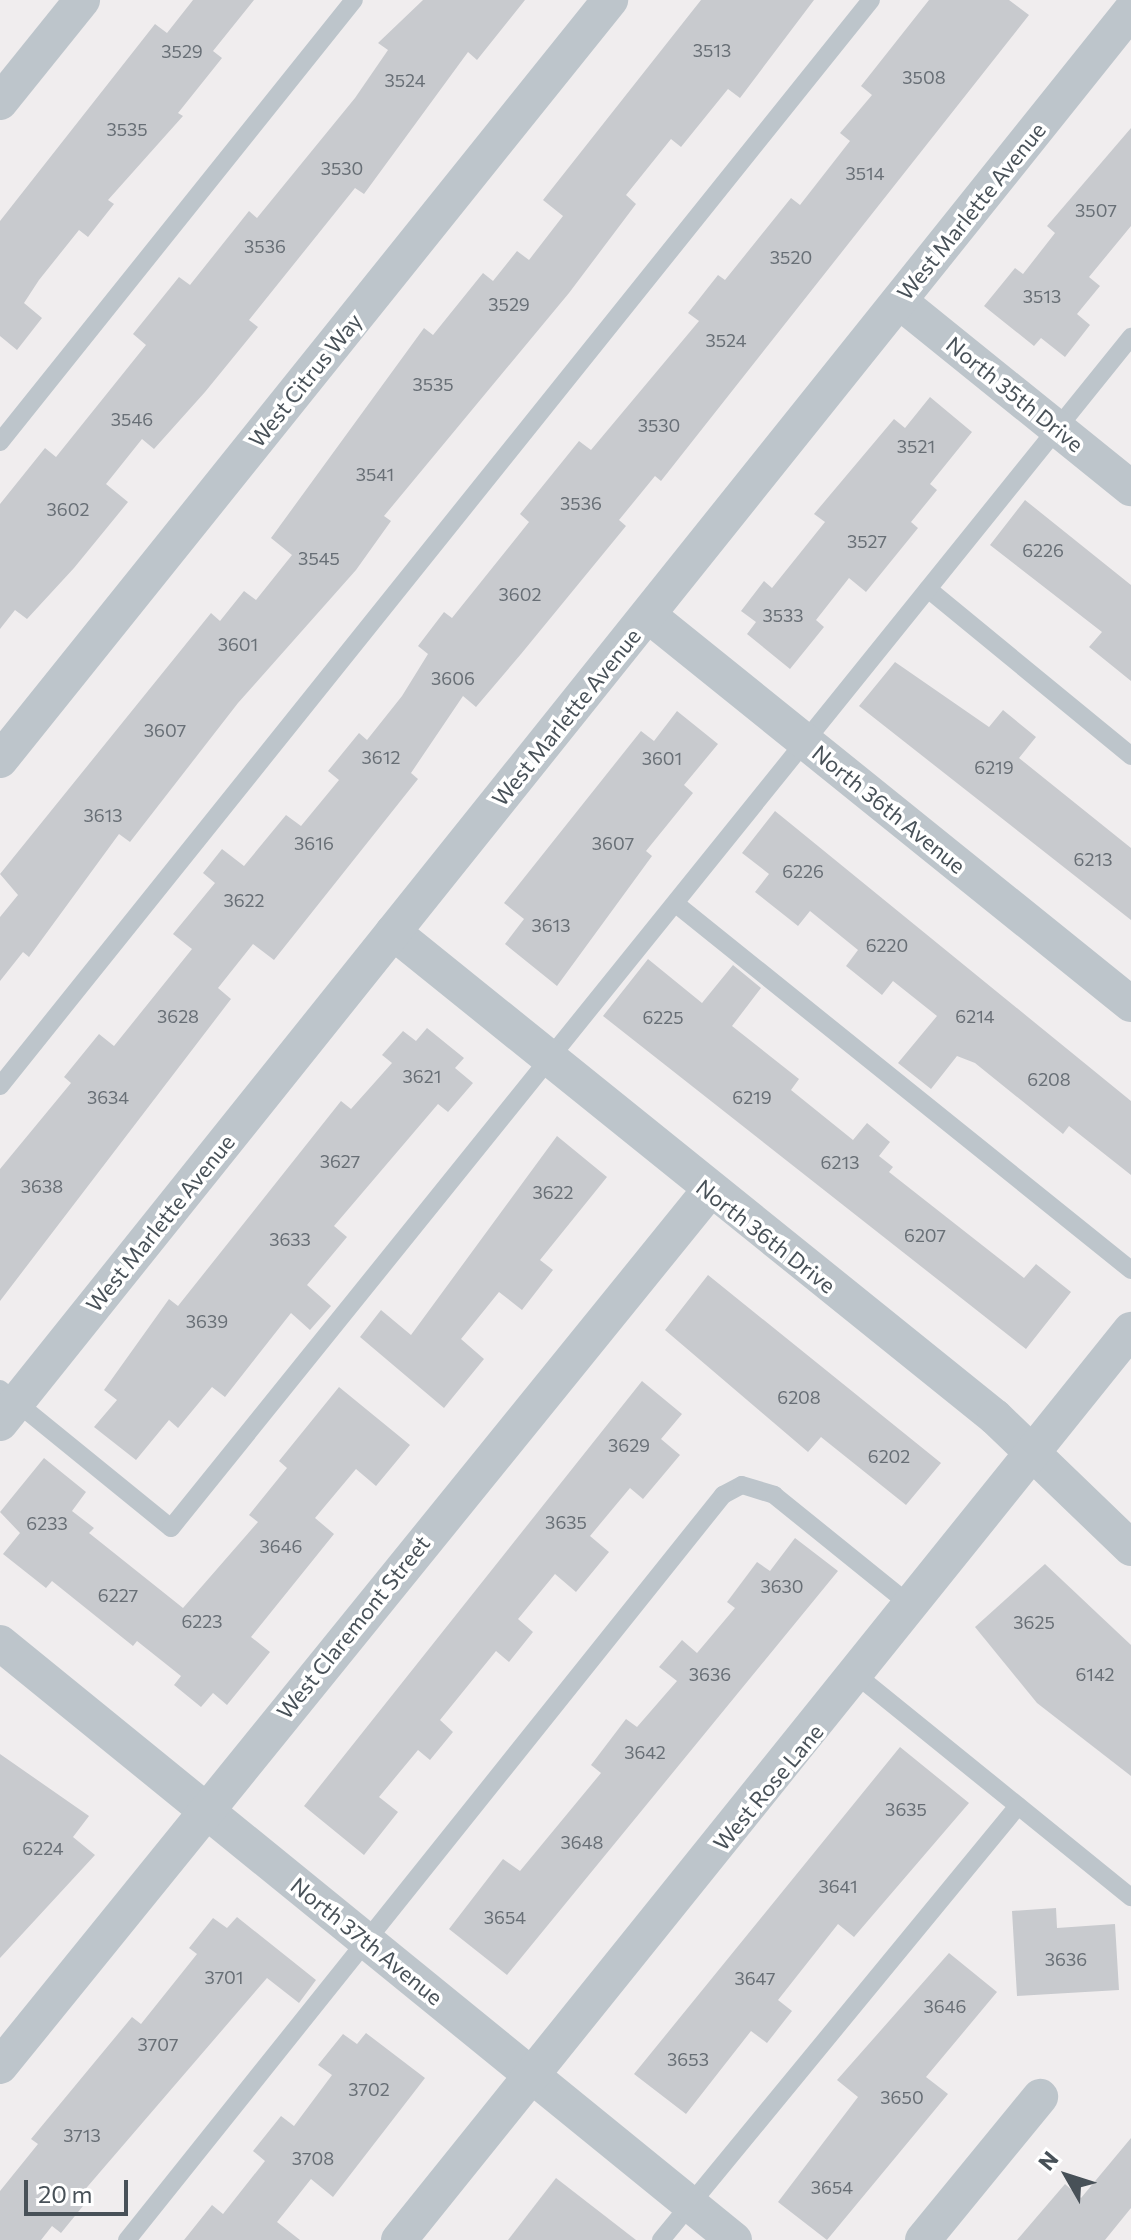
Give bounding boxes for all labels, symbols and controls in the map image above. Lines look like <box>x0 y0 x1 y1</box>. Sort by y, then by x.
house number: 3513 <box>693 39 731 61</box>
house number: 3529 <box>161 40 203 62</box>
house number: 3508 <box>902 66 946 88</box>
house number: 3524 <box>384 69 426 91</box>
street label: West Marlette Avenue <box>891 117 1051 305</box>
house number: 3535 <box>106 118 148 140</box>
house number: 3530 <box>321 157 363 179</box>
house number: 3514 <box>845 162 885 184</box>
house number: 3507 <box>1075 199 1117 221</box>
house number: 3536 <box>244 235 286 257</box>
house number: 3520 <box>770 246 812 268</box>
house number: 3513 <box>1023 285 1061 307</box>
house number: 3529 <box>488 293 530 315</box>
street label: West Citrus Way <box>243 308 367 452</box>
house number: 3524 <box>705 329 747 351</box>
street label: North 35th Drive <box>941 331 1089 457</box>
house number: 3535 <box>412 373 454 395</box>
house number: 3546 <box>111 408 153 430</box>
house number: 3530 <box>638 414 680 436</box>
house number: 3521 <box>897 435 935 457</box>
house number: 3541 <box>356 463 394 485</box>
house number: 3536 <box>560 492 602 514</box>
house number: 3602 <box>47 498 89 520</box>
house number: 3527 <box>847 530 887 552</box>
house number: 6226 <box>1022 539 1064 561</box>
house number: 3545 <box>298 547 340 569</box>
house number: 3602 <box>499 583 541 605</box>
house number: 3533 <box>762 604 804 626</box>
street label: West Marlette Avenue <box>486 623 646 811</box>
house number: 3601 <box>218 633 258 655</box>
house number: 3606 <box>431 667 475 689</box>
house number: 3607 <box>144 719 186 741</box>
street label: North 36th Avenue <box>807 739 971 879</box>
house number: 3612 <box>362 746 400 768</box>
house number: 3601 <box>642 747 682 769</box>
house number: 6219 <box>974 756 1014 778</box>
house number: 3613 <box>83 804 123 826</box>
house number: 3616 <box>294 832 334 854</box>
house number: 3607 <box>592 832 634 854</box>
house number: 6213 <box>1074 848 1112 870</box>
house number: 6226 <box>782 860 824 882</box>
house number: 3622 <box>223 889 265 911</box>
house number: 3613 <box>531 914 571 936</box>
house number: 6220 <box>866 934 908 956</box>
house number: 3628 <box>157 1005 199 1027</box>
house number: 6214 <box>955 1005 995 1027</box>
house number: 6225 <box>642 1006 684 1028</box>
house number: 3621 <box>403 1065 441 1087</box>
house number: 6208 <box>1027 1068 1071 1090</box>
house number: 3634 <box>87 1086 129 1108</box>
house number: 6219 <box>732 1086 772 1108</box>
street label: West Marlette Avenue <box>80 1129 240 1317</box>
house number: 3627 <box>320 1150 360 1172</box>
house number: 6213 <box>821 1151 859 1173</box>
street label: North 36th Drive <box>691 1173 841 1299</box>
house number: 3638 <box>21 1175 63 1197</box>
house number: 3622 <box>532 1181 574 1203</box>
house number: 6207 <box>904 1224 946 1246</box>
house number: 3633 <box>269 1228 311 1250</box>
house number: 3639 <box>186 1310 228 1332</box>
house number: 6208 <box>777 1386 821 1408</box>
house number: 3629 <box>608 1434 650 1456</box>
house number: 6202 <box>868 1445 910 1467</box>
house number: 3635 <box>545 1511 587 1533</box>
house number: 6233 <box>26 1512 68 1534</box>
street label: West Claremont Street <box>271 1530 435 1724</box>
house number: 3646 <box>260 1535 302 1557</box>
house number: 3630 <box>760 1575 804 1597</box>
house number: 6227 <box>98 1584 138 1606</box>
house number: 6223 <box>181 1610 223 1632</box>
house number: 3625 <box>1013 1611 1055 1633</box>
house number: 3636 <box>689 1663 731 1685</box>
house number: 6142 <box>1075 1663 1115 1685</box>
street label: West Rose Lane <box>708 1718 828 1856</box>
house number: 3642 <box>624 1741 666 1763</box>
house number: 3635 <box>885 1798 927 1820</box>
house number: 3648 <box>561 1831 603 1853</box>
house number: 6224 <box>22 1837 64 1859</box>
street label: North 37th Avenue <box>286 1872 448 2010</box>
house number: 3641 <box>818 1875 858 1897</box>
house number: 3654 <box>484 1906 526 1928</box>
house number: 3636 <box>1045 1948 1087 1970</box>
house number: 3701 <box>204 1966 244 1988</box>
house number: 3647 <box>734 1967 776 1989</box>
house number: 3646 <box>924 1995 966 2017</box>
house number: 3707 <box>138 2033 178 2055</box>
house number: 3653 <box>667 2048 709 2070</box>
house number: 3702 <box>348 2078 390 2100</box>
house number: 3650 <box>880 2086 924 2108</box>
house number: 3713 <box>63 2124 101 2146</box>
north arrow <box>1027 2136 1107 2216</box>
text: N <box>1032 2146 1064 2175</box>
house number: 3708 <box>292 2147 334 2169</box>
scale bar <box>28 2164 132 2214</box>
house number: 3654 <box>811 2176 853 2198</box>
text: 20 m <box>38 2179 92 2208</box>

